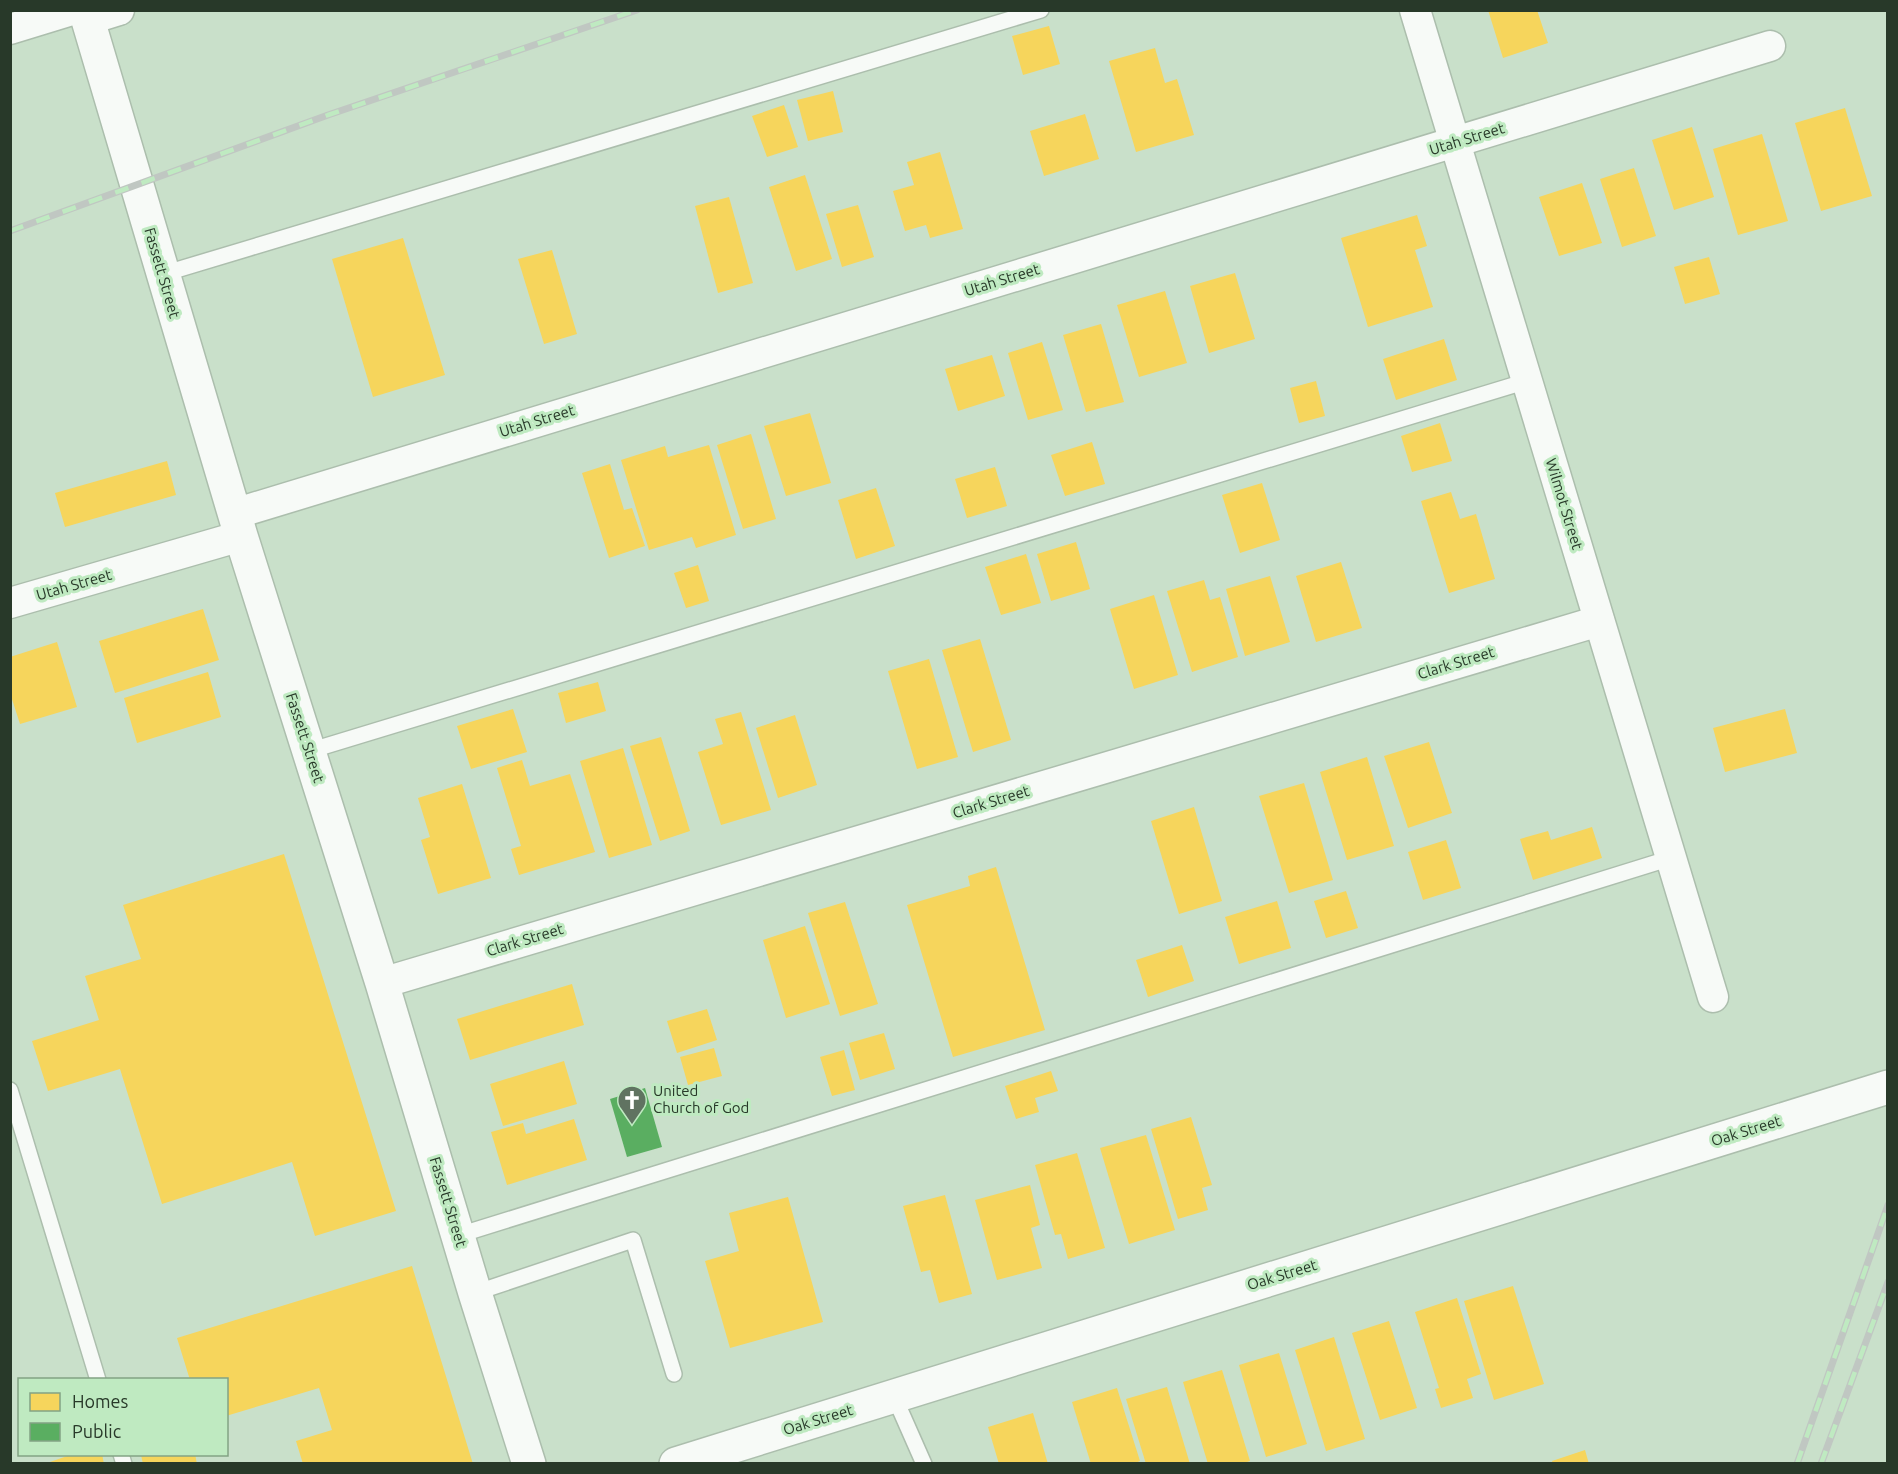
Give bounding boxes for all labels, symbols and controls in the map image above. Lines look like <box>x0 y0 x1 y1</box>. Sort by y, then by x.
street label: Utah Street <box>1427 119 1507 158</box>
street label: Fassett Street <box>141 226 184 320</box>
street label: Utah Street <box>962 260 1042 299</box>
street label: Utah Street <box>497 401 577 440</box>
street label: Wilmot Street <box>1543 456 1586 552</box>
street label: Utah Street <box>34 566 114 603</box>
street label: Clark Street <box>1415 643 1496 682</box>
street label: Fassett Street <box>283 691 328 785</box>
street label: Clark Street <box>950 782 1031 821</box>
street label: Clark Street <box>484 920 565 959</box>
place label: United Church of God <box>653 1082 749 1116</box>
church icon: United Church of God <box>616 1084 648 1126</box>
street label: Oak Street <box>1709 1112 1783 1149</box>
street label: Fassett Street <box>427 1155 470 1249</box>
street label: Oak Street <box>1245 1256 1319 1293</box>
legend <box>18 1378 228 1456</box>
text: Homes <box>72 1391 129 1411</box>
street label: Oak Street <box>781 1401 855 1438</box>
text: Public <box>72 1421 121 1441</box>

